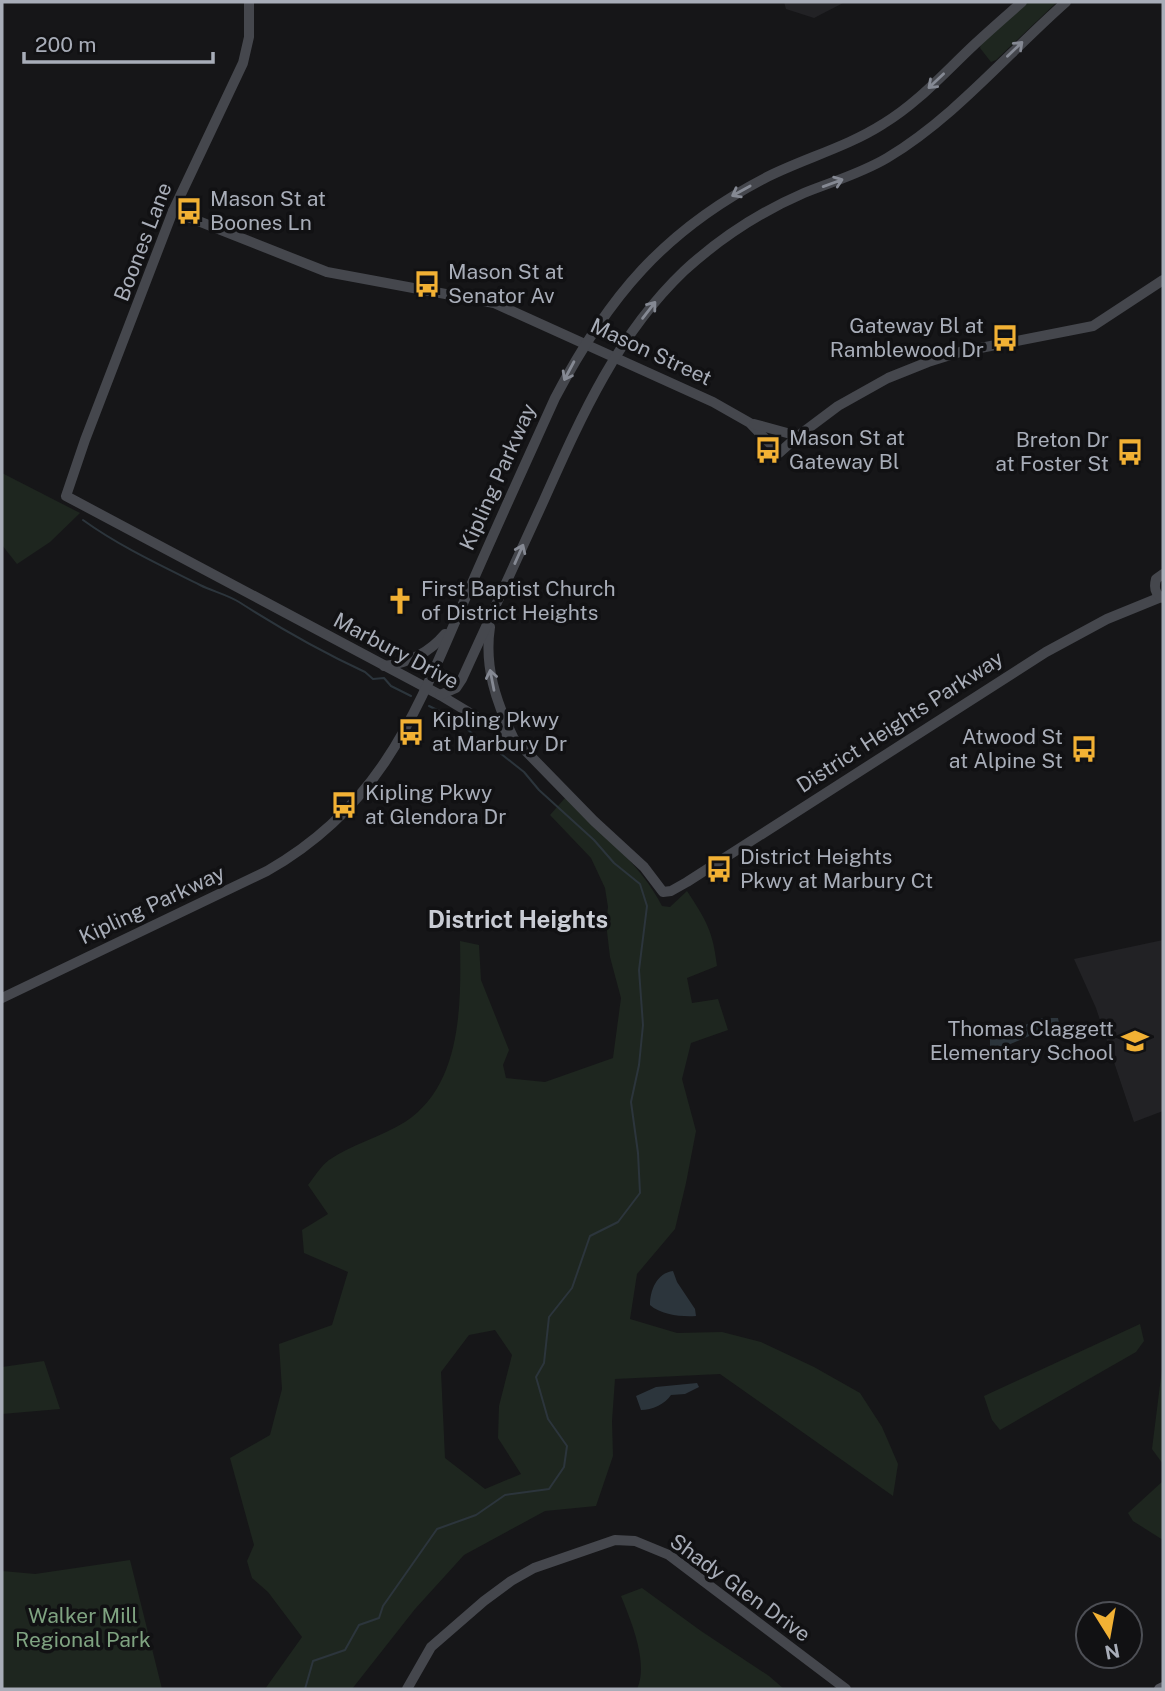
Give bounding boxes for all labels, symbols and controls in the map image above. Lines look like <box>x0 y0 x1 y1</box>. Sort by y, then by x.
scale bar <box>24 21 214 65</box>
text: 200 m <box>35 32 96 57</box>
one-way arrow <box>1006 41 1023 58</box>
one-way arrow <box>928 73 945 90</box>
one-way arrow <box>822 175 844 188</box>
street label: Boones Lane <box>108 179 177 305</box>
one-way arrow <box>731 185 751 199</box>
place label: Mason St at Boones Ln <box>210 186 326 235</box>
bus stop icon: Mason St at Boones Ln <box>174 196 204 226</box>
place label: Mason St at Senator Av <box>448 259 564 308</box>
bus stop icon: Mason St at Senator Av <box>412 269 442 299</box>
one-way arrow <box>641 302 656 320</box>
street label: Mason Street <box>587 313 716 391</box>
place label: Gateway Bl at Ramblewood Dr <box>830 313 984 362</box>
bus stop icon: Gateway Bl at Ramblewood Dr <box>990 323 1020 353</box>
one-way arrow <box>562 361 576 381</box>
street label: Kipling Parkway <box>454 400 541 554</box>
place label: Mason St at Gateway Bl <box>789 425 905 474</box>
place label: Breton Dr at Foster St <box>995 427 1109 476</box>
bus stop icon: Mason St at Gateway Bl <box>753 435 783 465</box>
bus stop icon: Breton Dr at Foster St <box>1115 437 1145 467</box>
one-way arrow <box>513 543 526 565</box>
place label: First Baptist Church of District Heights <box>421 576 616 625</box>
church icon: First Baptist Church of District Heights <box>385 586 415 616</box>
street label: Marbury Drive <box>329 607 463 694</box>
street label: District Heights Parkway <box>792 645 1008 798</box>
one-way arrow <box>485 669 499 692</box>
place label: Kipling Pkwy at Marbury Dr <box>432 707 567 756</box>
bus stop icon: Kipling Pkwy at Marbury Dr <box>396 717 426 747</box>
place label: Atwood St at Alpine St <box>949 724 1063 773</box>
bus stop icon: Atwood St at Alpine St <box>1069 734 1099 764</box>
place label: Kipling Pkwy at Glendora Dr <box>365 780 506 829</box>
bus stop icon: Kipling Pkwy at Glendora Dr <box>329 790 359 820</box>
place label: District Heights Pkwy at Marbury Ct <box>740 844 933 893</box>
bus stop icon: District Heights Pkwy at Marbury Ct <box>704 854 734 884</box>
street label: Kipling Parkway <box>75 860 229 949</box>
district label: District Heights <box>428 905 608 933</box>
place label: Thomas Claggett Elementary School <box>930 1016 1114 1065</box>
school or university icon: Thomas Claggett Elementary School <box>1120 1026 1150 1056</box>
street label: Shady Glen Drive <box>665 1528 815 1647</box>
north arrow <box>1074 1600 1144 1670</box>
park label: Walker Mill Regional Park <box>15 1603 151 1652</box>
text: N <box>1103 1639 1122 1664</box>

